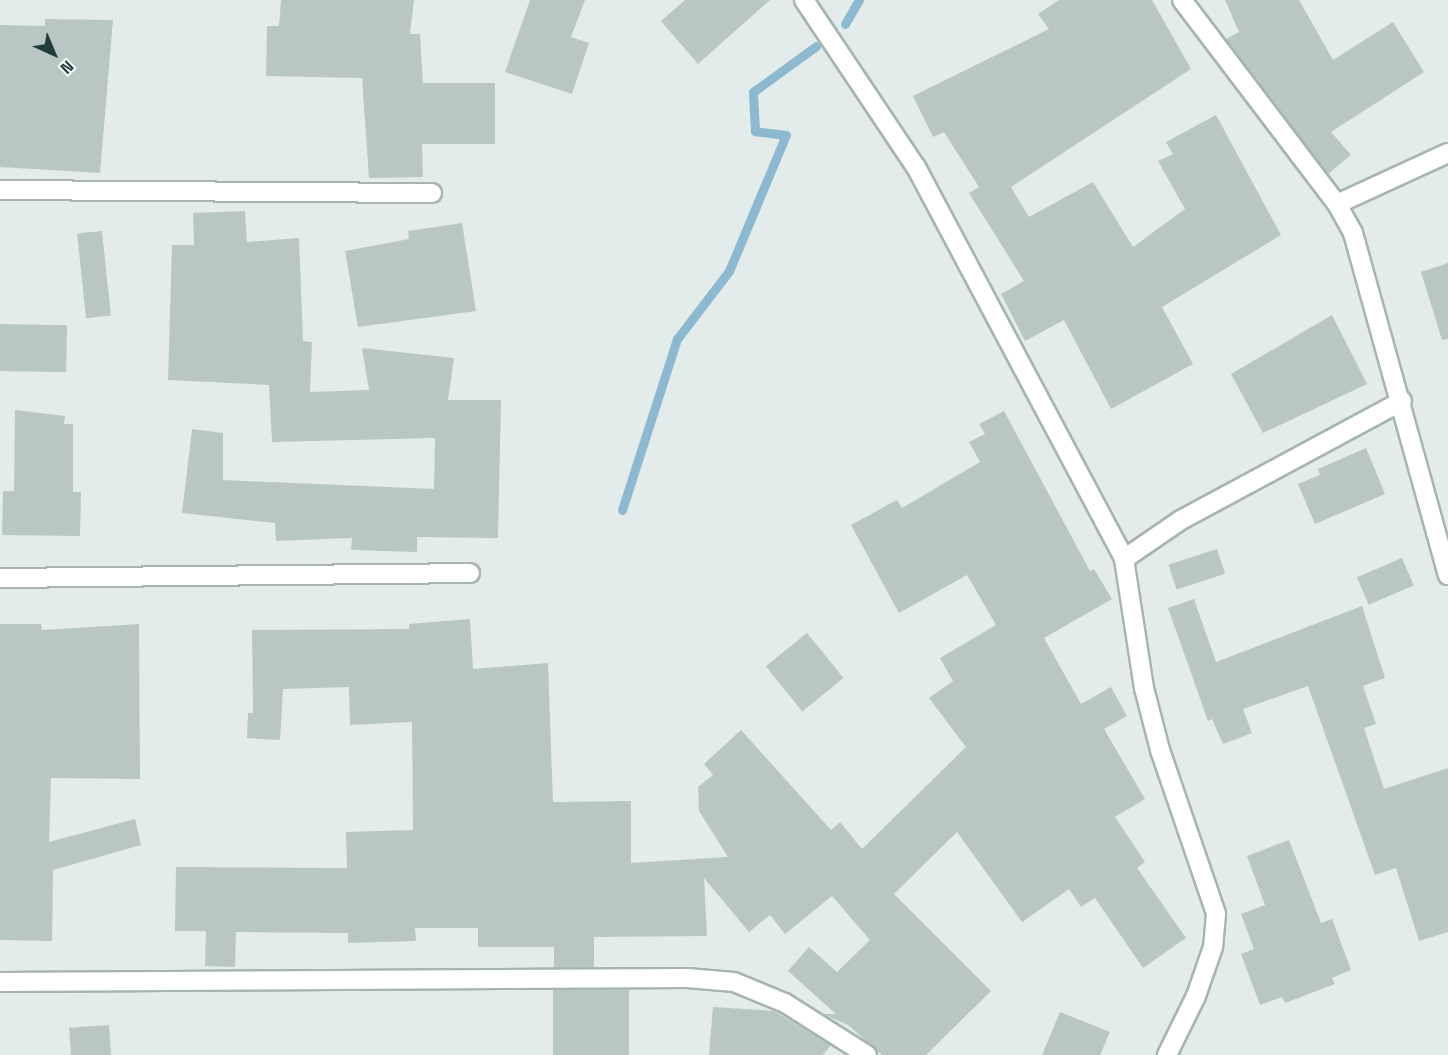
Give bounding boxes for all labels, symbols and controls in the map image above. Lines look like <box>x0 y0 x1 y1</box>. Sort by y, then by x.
north arrow <box>24 24 84 84</box>
text: N <box>56 56 78 79</box>

